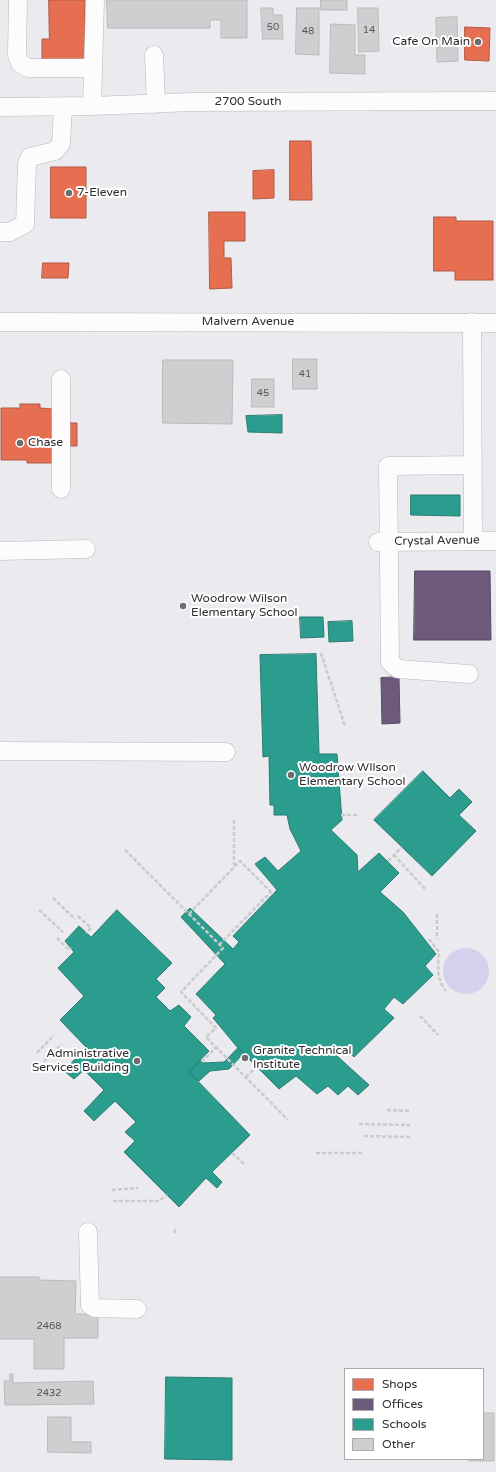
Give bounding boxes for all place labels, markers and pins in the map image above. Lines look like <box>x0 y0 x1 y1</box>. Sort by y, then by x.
place label: Cafe On Main <box>392 35 470 49</box>
marker: Cafe On Main <box>473 37 483 47</box>
place label: 7-Eleven <box>77 186 127 200</box>
marker: 7-Eleven <box>64 188 74 198</box>
place label: Chase <box>28 436 63 450</box>
marker: Chase <box>15 438 25 448</box>
place label: Woodrow Wilson Elementary School <box>191 592 298 620</box>
marker: Woodrow Wilson Elementary School <box>178 601 188 611</box>
place label: Woodrow WIlson Elementary School <box>299 761 406 789</box>
marker: Woodrow WIlson Elementary School <box>286 770 296 780</box>
place label: Granite Technical Institute <box>253 1044 352 1072</box>
place label: Administrative Services Building <box>32 1047 129 1075</box>
marker: Granite Technical Institute <box>240 1053 250 1063</box>
marker: Administrative Services Building <box>132 1056 142 1066</box>

